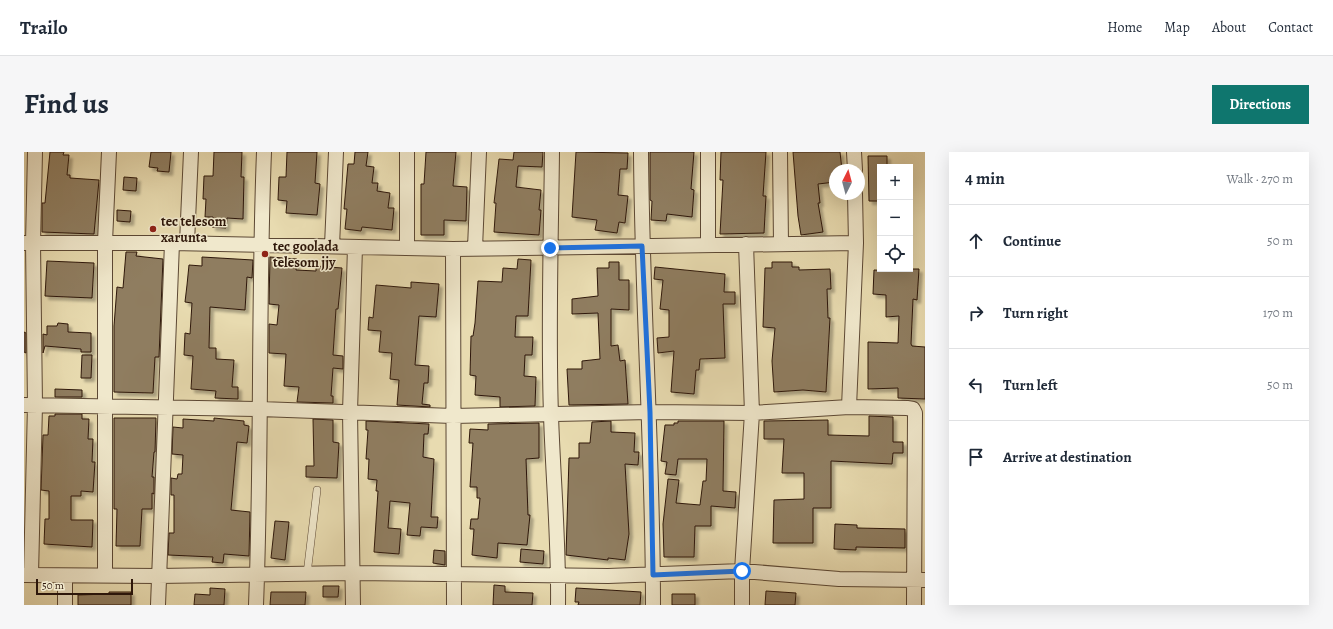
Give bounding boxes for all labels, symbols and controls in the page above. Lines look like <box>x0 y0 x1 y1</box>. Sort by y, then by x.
text: Trailo <box>20 15 68 41</box>
text: Home <box>1107 18 1142 37</box>
text: Map <box>1164 18 1190 37</box>
text: About <box>1212 18 1246 37</box>
text: Contact <box>1268 18 1313 37</box>
text: Find us <box>24 85 109 123</box>
button: Directions <box>1212 85 1309 124</box>
north arrow <box>829 164 865 200</box>
map controls <box>877 164 913 272</box>
button: + <box>877 164 913 200</box>
text: 4 min <box>965 167 1005 190</box>
text: Walk · 270 m <box>1227 170 1293 187</box>
button: − <box>877 200 913 236</box>
place label: tec telesom xarunta <box>161 212 227 247</box>
marker: tec telesom xarunta <box>148 224 158 234</box>
icon: ahead <box>965 230 987 252</box>
text: Continue <box>1003 231 1061 251</box>
text: 50 m <box>1267 232 1293 249</box>
button: locate <box>877 236 913 272</box>
place label: tec goolada telesom jjy <box>273 237 339 272</box>
route end <box>541 239 559 257</box>
marker: tec goolada telesom jjy <box>260 249 270 259</box>
icon: right <box>965 302 987 324</box>
text: Turn right <box>1003 303 1068 323</box>
text: 170 m <box>1263 304 1293 321</box>
icon: left <box>965 374 987 396</box>
text: Turn left <box>1003 375 1058 395</box>
text: 50 m <box>1267 376 1293 393</box>
icon: arrive <box>965 446 987 468</box>
text: Arrive at destination <box>1003 447 1132 467</box>
route start <box>733 562 751 580</box>
scale bar <box>36 577 133 596</box>
text: 50 m <box>42 578 64 593</box>

